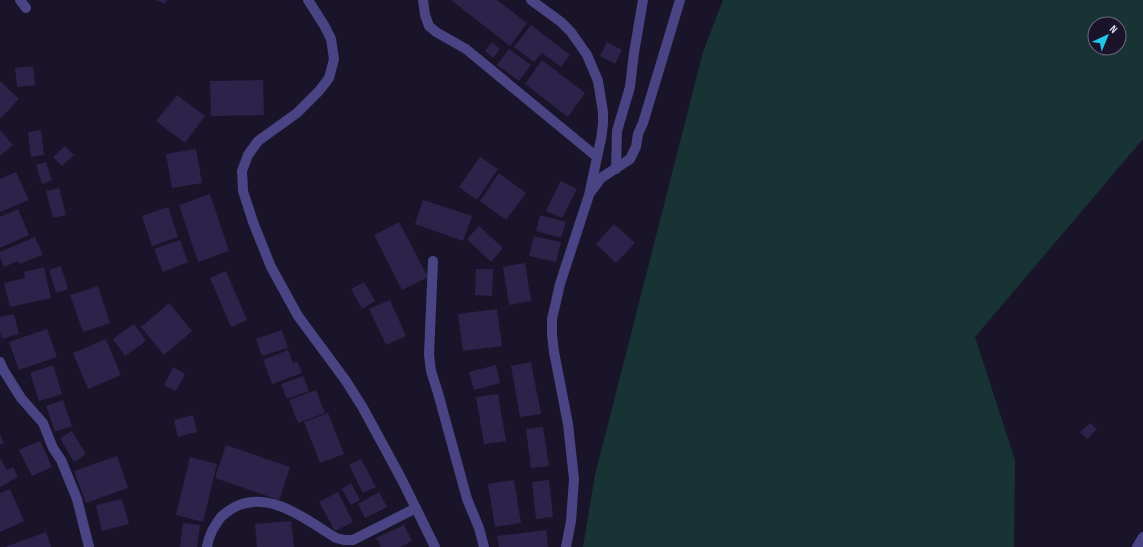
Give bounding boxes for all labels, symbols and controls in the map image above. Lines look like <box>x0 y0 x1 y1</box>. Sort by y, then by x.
north arrow <box>1087 16 1127 56</box>
text: N <box>1107 22 1120 36</box>

